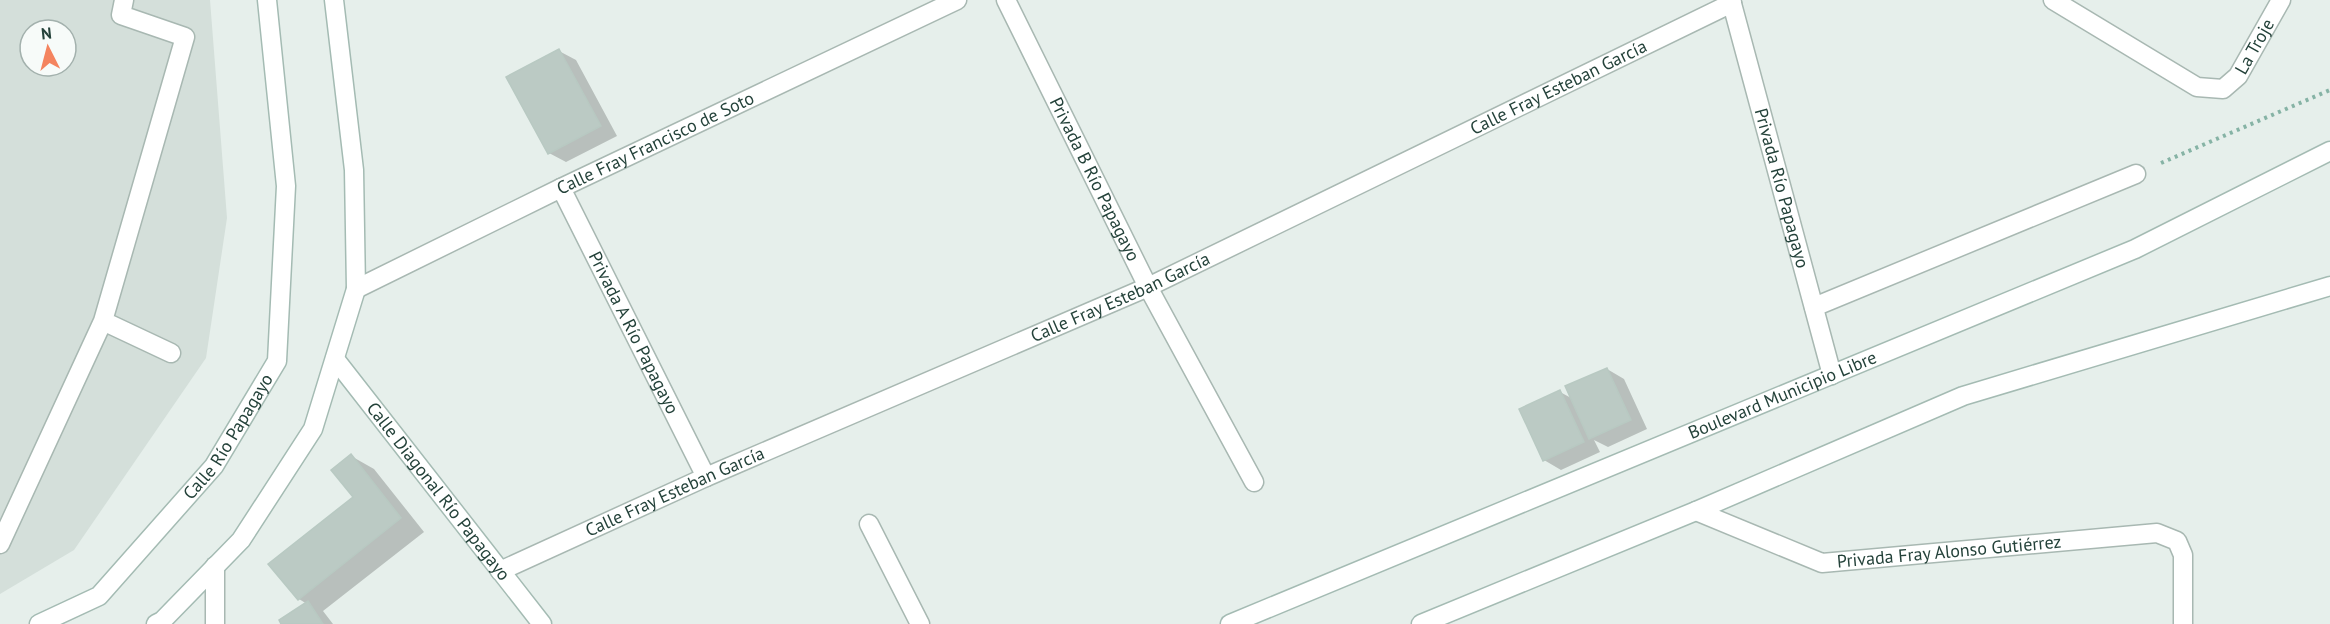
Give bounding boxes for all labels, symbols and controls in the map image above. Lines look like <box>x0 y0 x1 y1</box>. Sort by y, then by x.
street label: La Troje <box>2229 15 2279 78</box>
north arrow <box>18 18 78 78</box>
text: N <box>40 23 53 44</box>
street label: Calle Fray Esteban García <box>1466 34 1651 140</box>
street label: Calle Fray Francisco de Soto <box>553 86 758 199</box>
street label: Privada B Río Papagayo <box>1045 93 1145 265</box>
street label: Privada Río Papagayo <box>1750 106 1815 271</box>
street label: Privada A Río Papagayo <box>584 247 684 418</box>
street label: Calle Fray Esteban García <box>1027 247 1213 347</box>
street label: Boulevard Municipio Libre <box>1685 345 1880 444</box>
street label: Calle Río Papagayo <box>178 369 278 504</box>
street label: Calle Diagonal Río Papagayo <box>362 397 516 585</box>
street label: Calle Fray Esteban García <box>581 441 768 542</box>
street label: Privada Fray Alonso Gutiérrez <box>1836 530 2062 573</box>

